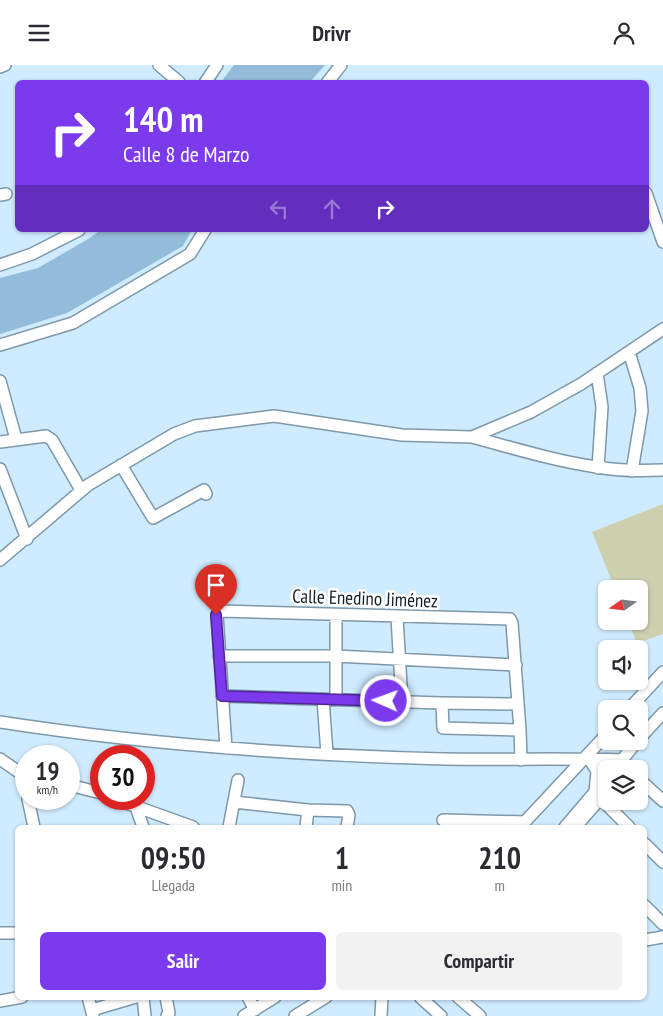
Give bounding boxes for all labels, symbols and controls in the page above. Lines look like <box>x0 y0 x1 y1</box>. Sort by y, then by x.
icon: menu <box>25 19 53 47</box>
text: Drivr <box>312 19 351 47</box>
icon: person <box>610 19 638 47</box>
text: 140 m <box>123 96 204 142</box>
icon: right <box>40 100 105 165</box>
text: Calle 8 de Marzo <box>123 140 249 168</box>
icon: left <box>265 195 293 223</box>
icon: ahead <box>318 195 346 223</box>
icon: right <box>371 195 399 223</box>
pin <box>195 564 237 615</box>
icon: arrive <box>202 571 230 599</box>
north arrow <box>598 580 648 630</box>
map controls <box>598 580 648 810</box>
street label: Calle Enedino Jiménez <box>292 583 438 613</box>
button: sound <box>598 640 648 690</box>
position arrow <box>359 674 411 726</box>
button: search <box>598 700 648 750</box>
speed limit sign: 30 <box>90 745 155 810</box>
text: 19 <box>36 755 59 787</box>
button: layers <box>598 760 648 810</box>
text: km/h <box>37 782 58 797</box>
text: 09:50 <box>141 838 206 877</box>
text: 1 <box>335 838 349 877</box>
text: 210 <box>478 838 521 877</box>
text: Llegada <box>151 875 195 895</box>
text: min <box>331 875 352 895</box>
text: m <box>494 875 505 895</box>
button: Salir <box>40 932 326 990</box>
button: Compartir <box>336 932 622 990</box>

